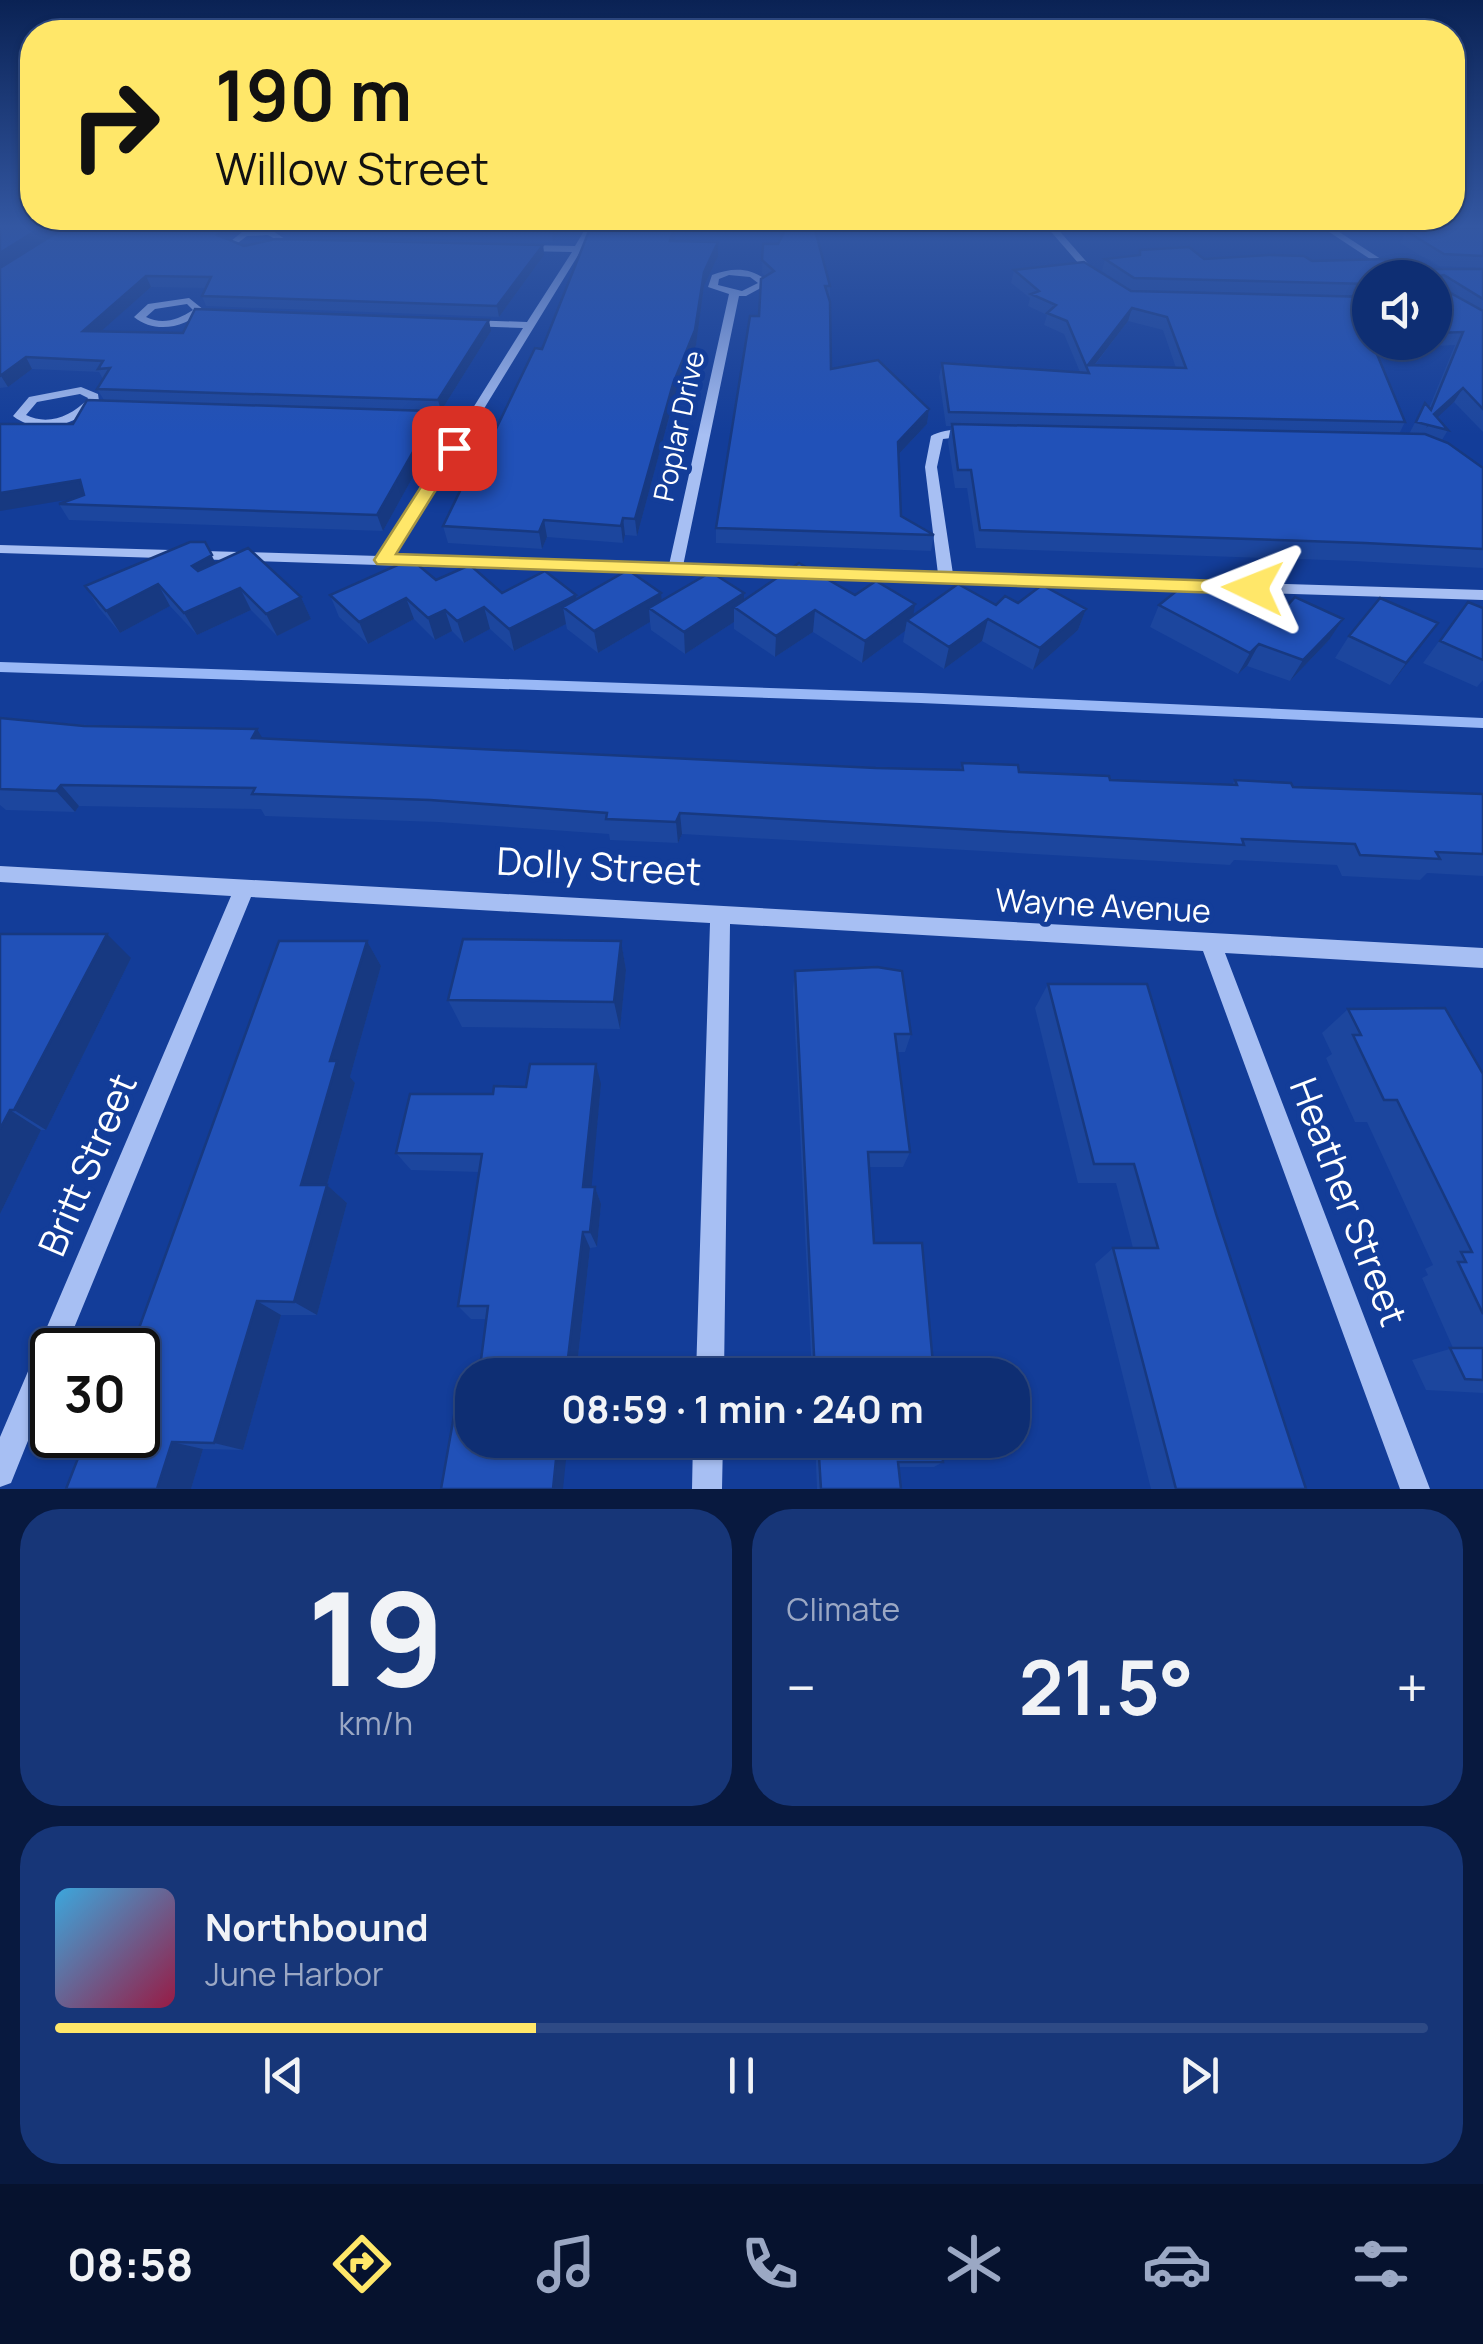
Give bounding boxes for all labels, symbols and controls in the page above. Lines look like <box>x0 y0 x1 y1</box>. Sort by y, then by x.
text: 190 m <box>215 46 412 142</box>
icon: right <box>50 60 180 190</box>
text: Willow Street <box>215 137 489 199</box>
map controls <box>1352 260 1452 360</box>
button: sound <box>1352 260 1452 360</box>
street label: Poplar Drive <box>644 347 713 505</box>
pin <box>412 406 497 491</box>
icon: arrive <box>427 421 482 476</box>
position arrow <box>1201 536 1305 640</box>
street label: Dolly Street <box>495 834 703 896</box>
street label: Wayne Avenue <box>994 877 1212 933</box>
street label: Britt Street <box>24 1065 148 1263</box>
street label: Heather Street <box>1279 1070 1421 1333</box>
speed limit sign: 30 <box>30 1328 160 1458</box>
text: 08:59 · 1 min · 240 m <box>561 1382 924 1434</box>
text: 19 <box>307 1547 445 1725</box>
text: Climate <box>787 1587 900 1631</box>
text: 21.5° <box>1019 1635 1194 1738</box>
text: − <box>787 1649 816 1725</box>
text: + <box>1396 1649 1428 1725</box>
text: km/h <box>339 1701 413 1745</box>
text: Northbound <box>205 1900 429 1952</box>
text: June Harbor <box>205 1952 383 1996</box>
icon: previous <box>256 2048 311 2103</box>
icon: pause <box>714 2048 769 2103</box>
icon: next <box>1172 2048 1227 2103</box>
icon: directions <box>327 2229 397 2299</box>
icon: music <box>531 2229 601 2299</box>
icon: phone <box>735 2229 805 2299</box>
icon: climate <box>939 2229 1009 2299</box>
icon: car <box>1142 2229 1212 2299</box>
icon: filters <box>1346 2229 1416 2299</box>
text: 08:58 <box>67 2233 193 2295</box>

